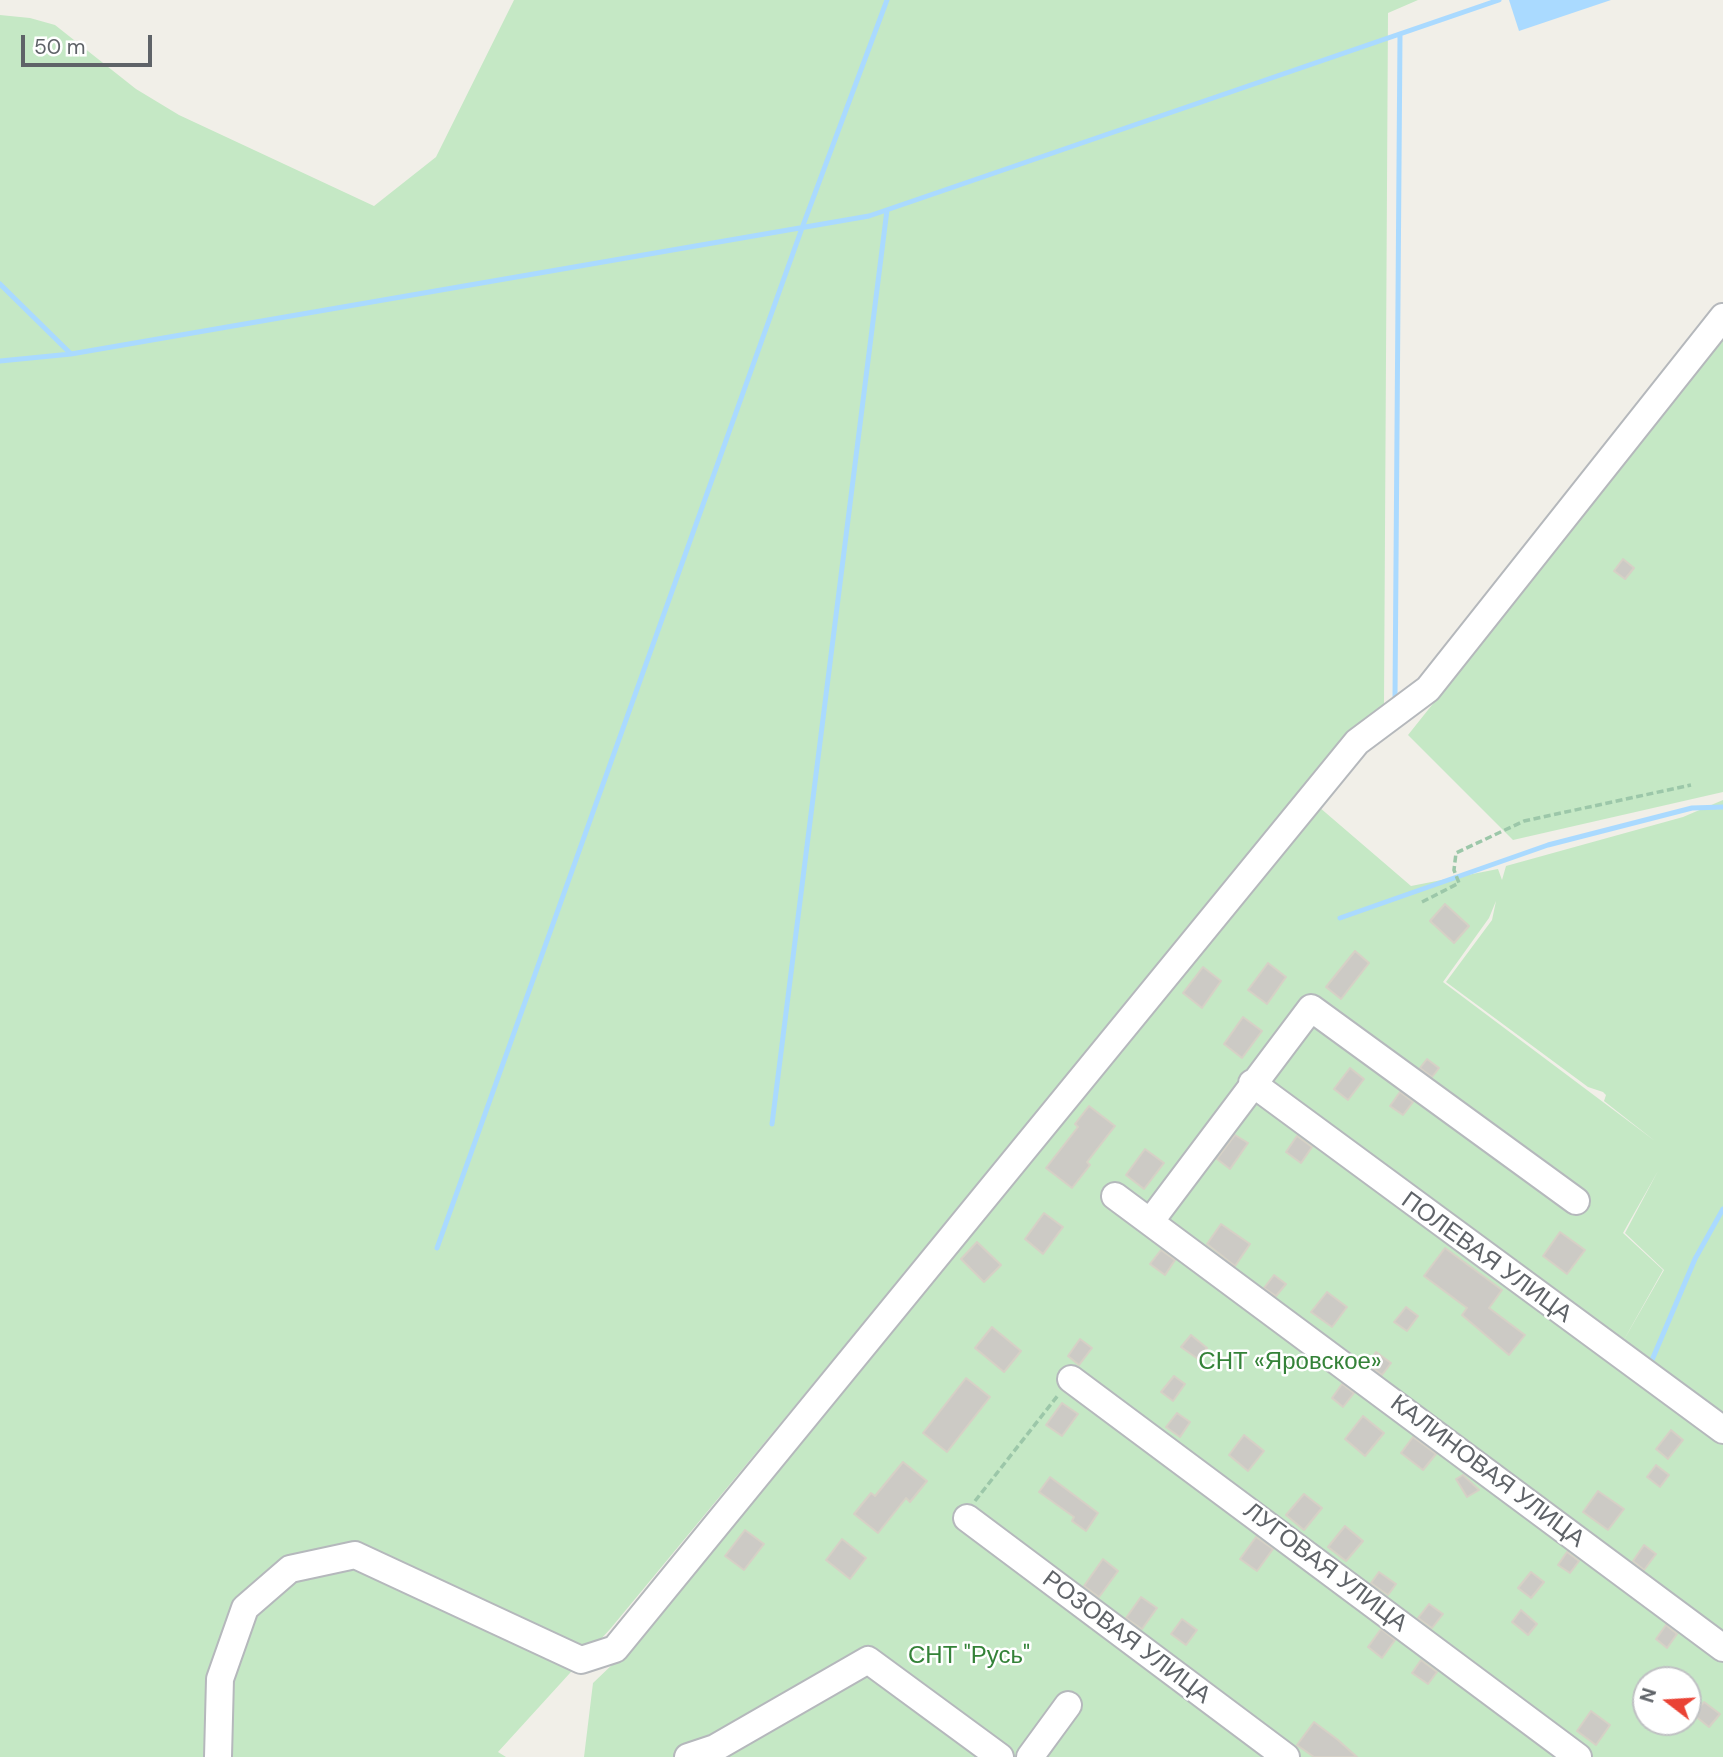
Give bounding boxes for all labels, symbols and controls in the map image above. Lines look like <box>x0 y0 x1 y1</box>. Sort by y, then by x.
scale bar <box>24 21 156 65</box>
text: 50 m <box>34 33 85 61</box>
street label: ПОЛЕВАЯ УЛИЦА <box>1395 1187 1577 1329</box>
park label: СНТ «Яровское» <box>1198 1349 1382 1377</box>
street label: КАЛИНОВАЯ УЛИЦА <box>1384 1390 1590 1554</box>
street label: ЛУГОВАЯ УЛИЦА <box>1237 1497 1413 1639</box>
street label: РОЗОВАЯ УЛИЦА <box>1036 1565 1216 1711</box>
park label: СНТ "Русь" <box>908 1643 1030 1671</box>
north arrow <box>1632 1666 1702 1736</box>
text: N <box>1634 1685 1662 1706</box>

